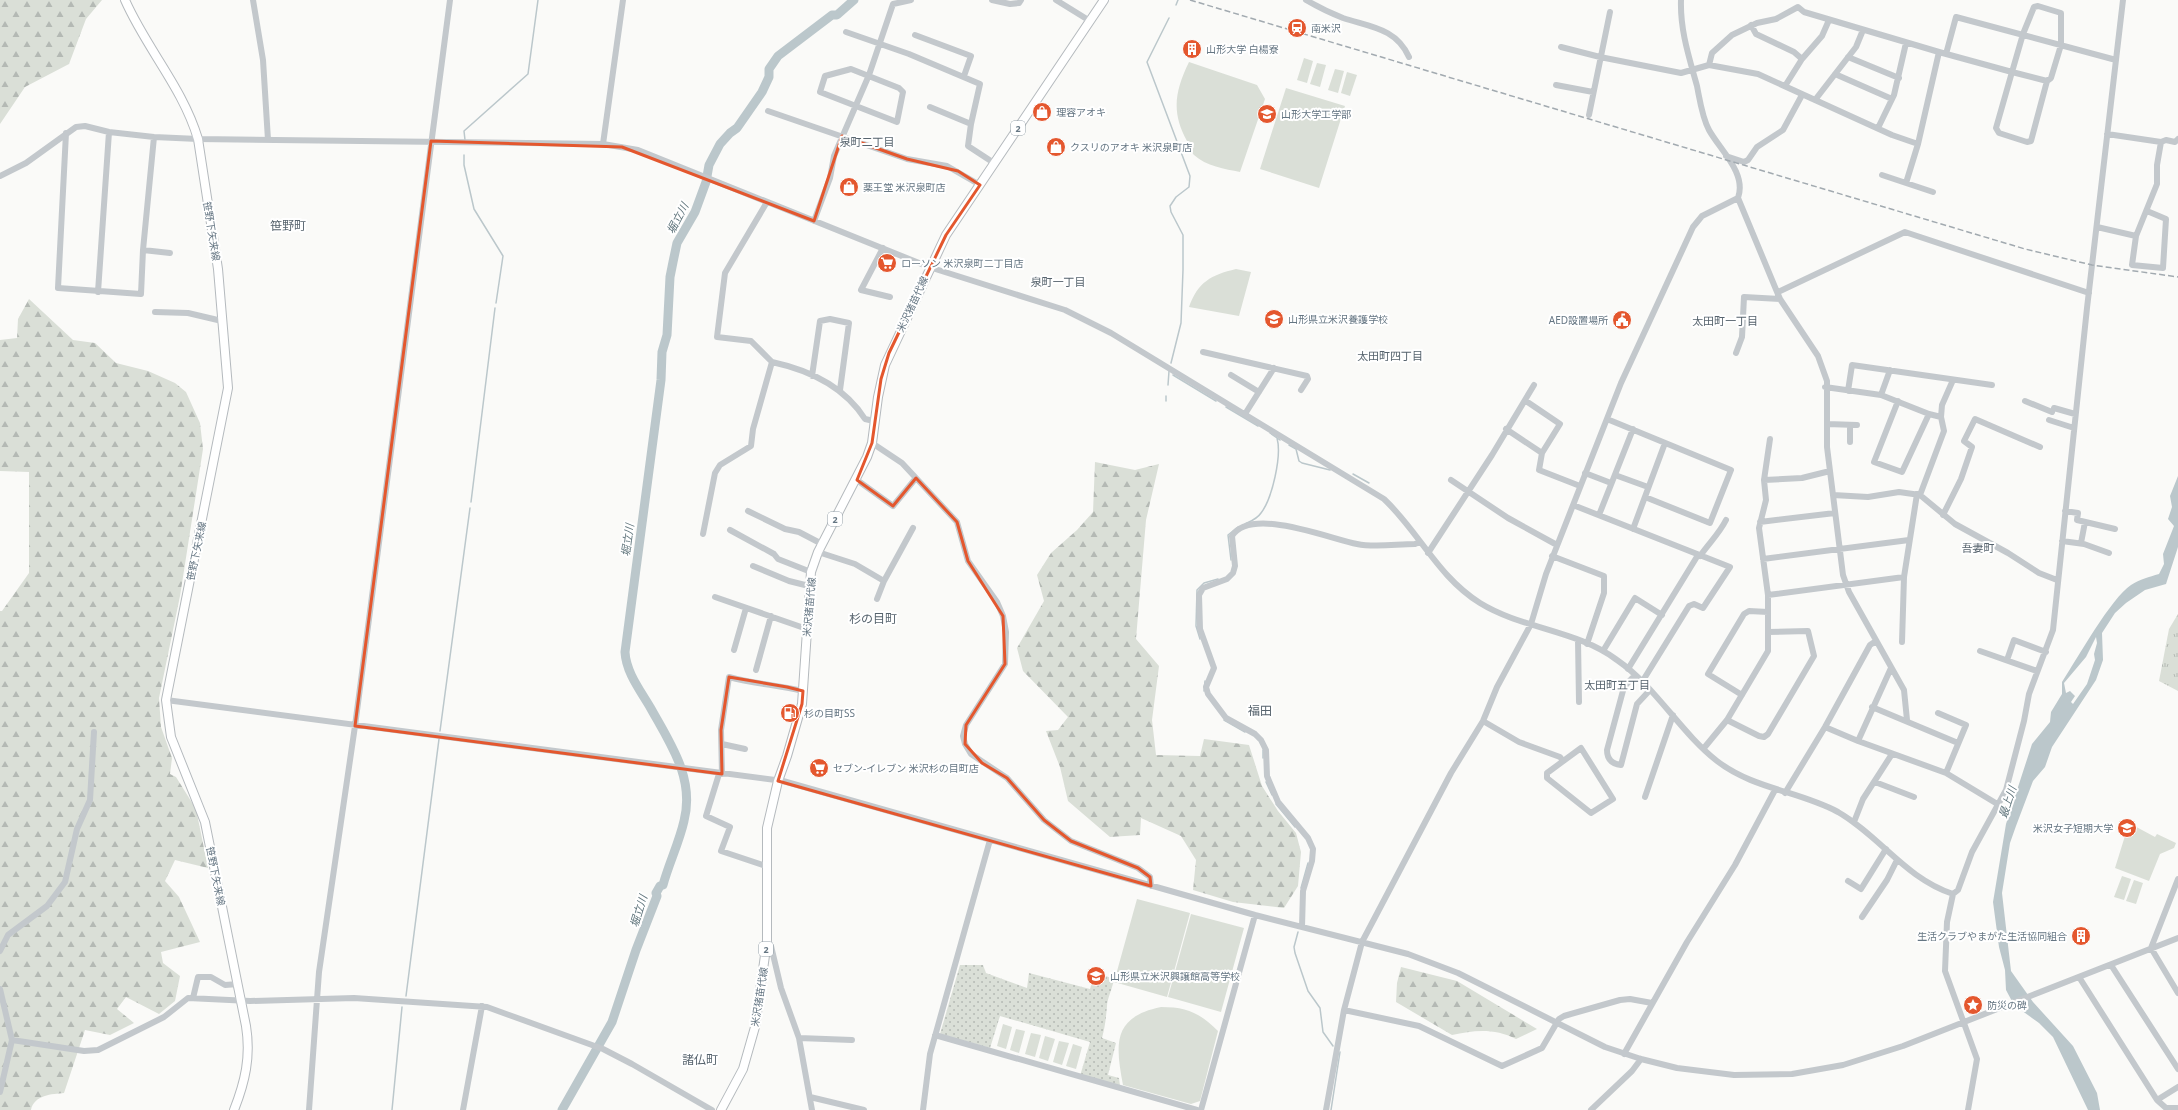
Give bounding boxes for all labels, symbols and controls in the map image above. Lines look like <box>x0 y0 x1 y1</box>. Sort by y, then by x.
station icon: 南米沢 <box>1286 17 1308 39</box>
place label: 南米沢 <box>1311 21 1341 35</box>
building icon: 山形大学 白楊寮 <box>1181 38 1203 60</box>
place label: 山形大学 白楊寮 <box>1206 42 1279 56</box>
shop icon: 理容アオキ <box>1031 101 1053 123</box>
school or university icon: 山形大学工学部 <box>1256 103 1278 125</box>
place label: 理容アオキ <box>1056 105 1106 119</box>
place label: 山形大学工学部 <box>1281 107 1351 121</box>
road number: 2 <box>1011 121 1025 135</box>
district label: 泉町二丁目 <box>840 134 895 149</box>
shop icon: クスリのアオキ 米沢泉町店 <box>1045 136 1067 158</box>
place label: クスリのアオキ 米沢泉町店 <box>1070 140 1192 154</box>
shop icon: 薬王堂 米沢泉町店 <box>838 176 860 198</box>
place label: 薬王堂 米沢泉町店 <box>863 180 946 194</box>
water label: 堀立川 <box>663 199 692 236</box>
street label: 笹野下矢来線 <box>200 200 224 262</box>
district label: 笹野町 <box>270 217 306 234</box>
supermarket icon: ローソン 米沢泉町二丁目店 <box>876 252 898 274</box>
place label: ローソン 米沢泉町二丁目店 <box>901 256 1024 270</box>
street label: 米沢猪苗代線 <box>893 274 931 334</box>
district label: 泉町一丁目 <box>1031 274 1086 289</box>
school or university icon: 山形県立米沢養護学校 <box>1263 308 1285 330</box>
public building icon: AED設置場所 <box>1611 309 1633 331</box>
place label: 山形県立米沢養護学校 <box>1288 312 1388 326</box>
place label: AED設置場所 <box>1549 313 1608 327</box>
district label: 太田町一丁目 <box>1692 313 1758 328</box>
district label: 太田町四丁目 <box>1357 348 1423 363</box>
road number: 2 <box>828 512 842 526</box>
street label: 笹野下矢来線 <box>183 520 209 582</box>
water label: 堀立川 <box>617 522 637 557</box>
district label: 吾妻町 <box>1962 540 1995 555</box>
street label: 米沢猪苗代線 <box>799 577 819 637</box>
district label: 杉の目町 <box>849 610 897 627</box>
district label: 太田町五丁目 <box>1584 677 1650 692</box>
fuel station icon: 杉の目町SS <box>779 702 801 724</box>
district label: 福田 <box>1248 702 1272 719</box>
place label: 杉の目町SS <box>804 706 855 720</box>
supermarket icon: セブン-イレブン 米沢杉の目町店 <box>808 757 830 779</box>
place label: セブン-イレブン 米沢杉の目町店 <box>833 761 979 775</box>
water label: 最上川 <box>1995 783 2020 820</box>
school or university icon: 米沢女子短期大学 <box>2116 817 2138 839</box>
place label: 米沢女子短期大学 <box>2033 821 2113 835</box>
street label: 笹野下矢来線 <box>203 845 229 907</box>
water label: 堀立川 <box>626 892 650 929</box>
building icon: 生活クラブやまがた生活協同組合 <box>2070 925 2092 947</box>
place label: 生活クラブやまがた生活協同組合 <box>1917 929 2067 943</box>
road number: 2 <box>759 942 773 956</box>
school or university icon: 山形県立米沢興譲館高等学校 <box>1085 965 1107 987</box>
street label: 米沢猪苗代線 <box>747 966 771 1028</box>
place label: 山形県立米沢興譲館高等学校 <box>1110 969 1240 983</box>
place icon: 防災の碑 <box>1962 994 1984 1016</box>
place label: 防災の碑 <box>1987 998 2027 1012</box>
district label: 諸仏町 <box>682 1051 718 1068</box>

